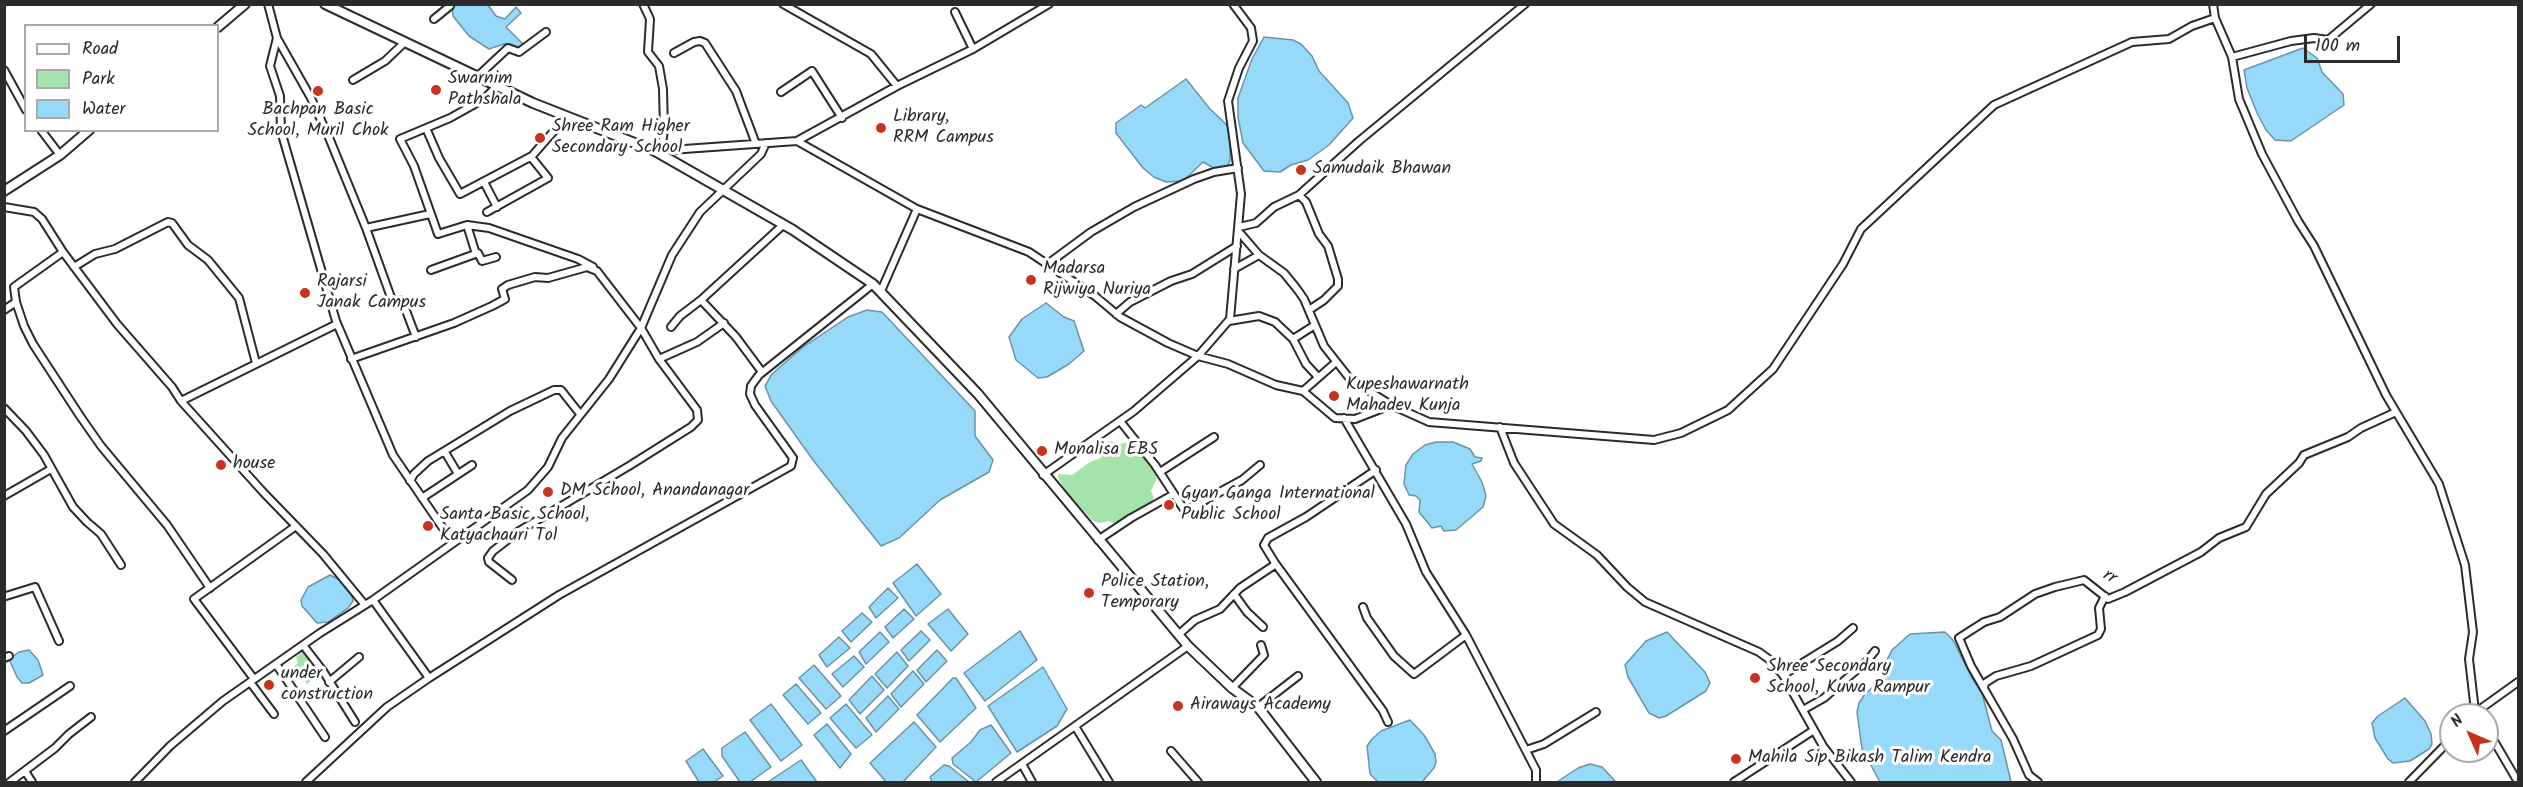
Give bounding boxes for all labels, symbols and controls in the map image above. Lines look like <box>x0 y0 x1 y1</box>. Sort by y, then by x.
legend <box>24 24 219 132</box>
scale bar <box>2307 24 2403 62</box>
text: 100 m <box>2315 32 2360 61</box>
text: Road <box>82 35 118 64</box>
text: Park <box>82 65 115 94</box>
place label: Swarnim Pathshala <box>448 69 521 112</box>
marker: Swarnim Pathshala <box>429 83 443 97</box>
marker: Bachpan Basic School, Muril Chok <box>311 84 325 98</box>
text: Water <box>82 95 126 124</box>
place label: Bachpan Basic School, Muril Chok <box>247 100 389 142</box>
place label: Library, RRM Campus <box>893 107 994 150</box>
place label: Shree Ram Higher Secondary School <box>552 117 690 160</box>
marker: Library, RRM Campus <box>874 121 888 135</box>
marker: Shree Ram Higher Secondary School <box>533 131 547 145</box>
place label: Samudaik Bhawan <box>1313 159 1451 181</box>
marker: Samudaik Bhawan <box>1294 163 1308 177</box>
place label: Madarsa Rijwiya Nuriya <box>1043 259 1151 302</box>
place label: Rajarsi Janak Campus <box>317 272 426 314</box>
marker: Madarsa Rijwiya Nuriya <box>1024 273 1038 287</box>
marker: Rajarsi Janak Campus <box>298 286 312 300</box>
place label: Kupeshawarnath Mahadev Kunja <box>1346 375 1469 418</box>
marker: Kupeshawarnath Mahadev Kunja <box>1327 389 1341 403</box>
place label: Monalisa EBS <box>1054 440 1158 462</box>
marker: Monalisa EBS <box>1035 444 1049 458</box>
place label: house <box>233 454 275 476</box>
marker: house <box>214 458 228 472</box>
place label: DM School, Anandanagar <box>560 481 749 503</box>
place label: Gyan Ganga International Public School <box>1181 484 1375 526</box>
marker: DM School, Anandanagar <box>541 485 555 499</box>
marker: Gyan Ganga International Public School <box>1162 498 1176 512</box>
place label: Santa Basic School, Katyachauri Tol <box>440 505 589 548</box>
marker: Santa Basic School, Katyachauri Tol <box>421 519 435 533</box>
street label: rr <box>2098 566 2120 590</box>
place label: Police Station, Temporary <box>1101 572 1209 614</box>
marker: Police Station, Temporary <box>1082 586 1096 600</box>
place label: Shree Secondary School, Kuwa Rampur <box>1767 657 1930 700</box>
place label: under construction <box>281 664 373 706</box>
marker: Shree Secondary School, Kuwa Rampur <box>1748 671 1762 685</box>
marker: under construction <box>262 678 276 692</box>
place label: Airaways Academy <box>1190 695 1331 717</box>
marker: Airaways Academy <box>1171 699 1185 713</box>
north arrow <box>2439 703 2499 763</box>
text: N <box>2445 709 2470 734</box>
place label: Mahila Sip Bikash Talim Kendra <box>1748 748 1992 770</box>
marker: Mahila Sip Bikash Talim Kendra <box>1729 752 1743 766</box>

